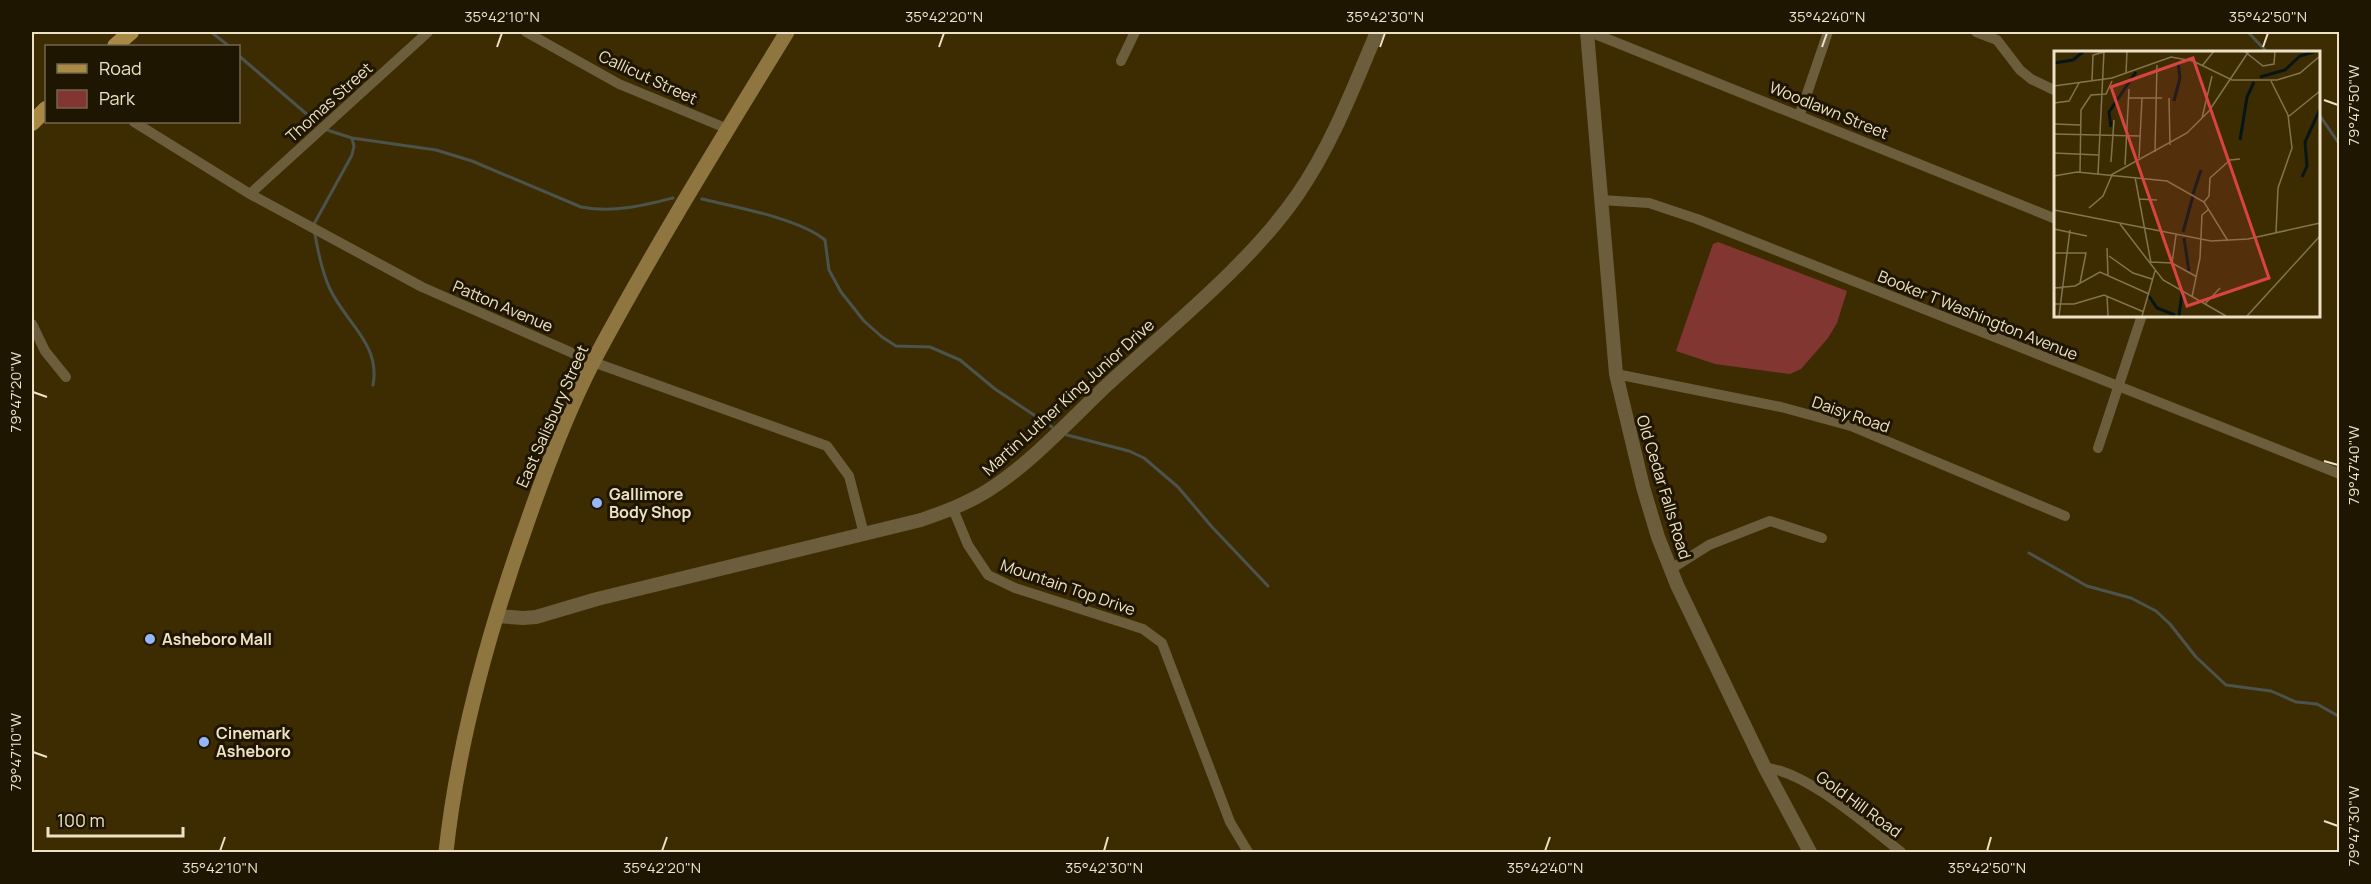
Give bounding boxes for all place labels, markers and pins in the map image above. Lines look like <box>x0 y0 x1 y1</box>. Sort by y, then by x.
place label: Gallimore Body Shop <box>609 483 691 523</box>
marker: Gallimore Body Shop <box>590 496 604 510</box>
place label: Asheboro Mall <box>162 628 272 650</box>
marker: Asheboro Mall <box>143 632 157 646</box>
place label: Cinemark Asheboro <box>216 722 291 762</box>
marker: Cinemark Asheboro <box>197 735 211 749</box>

